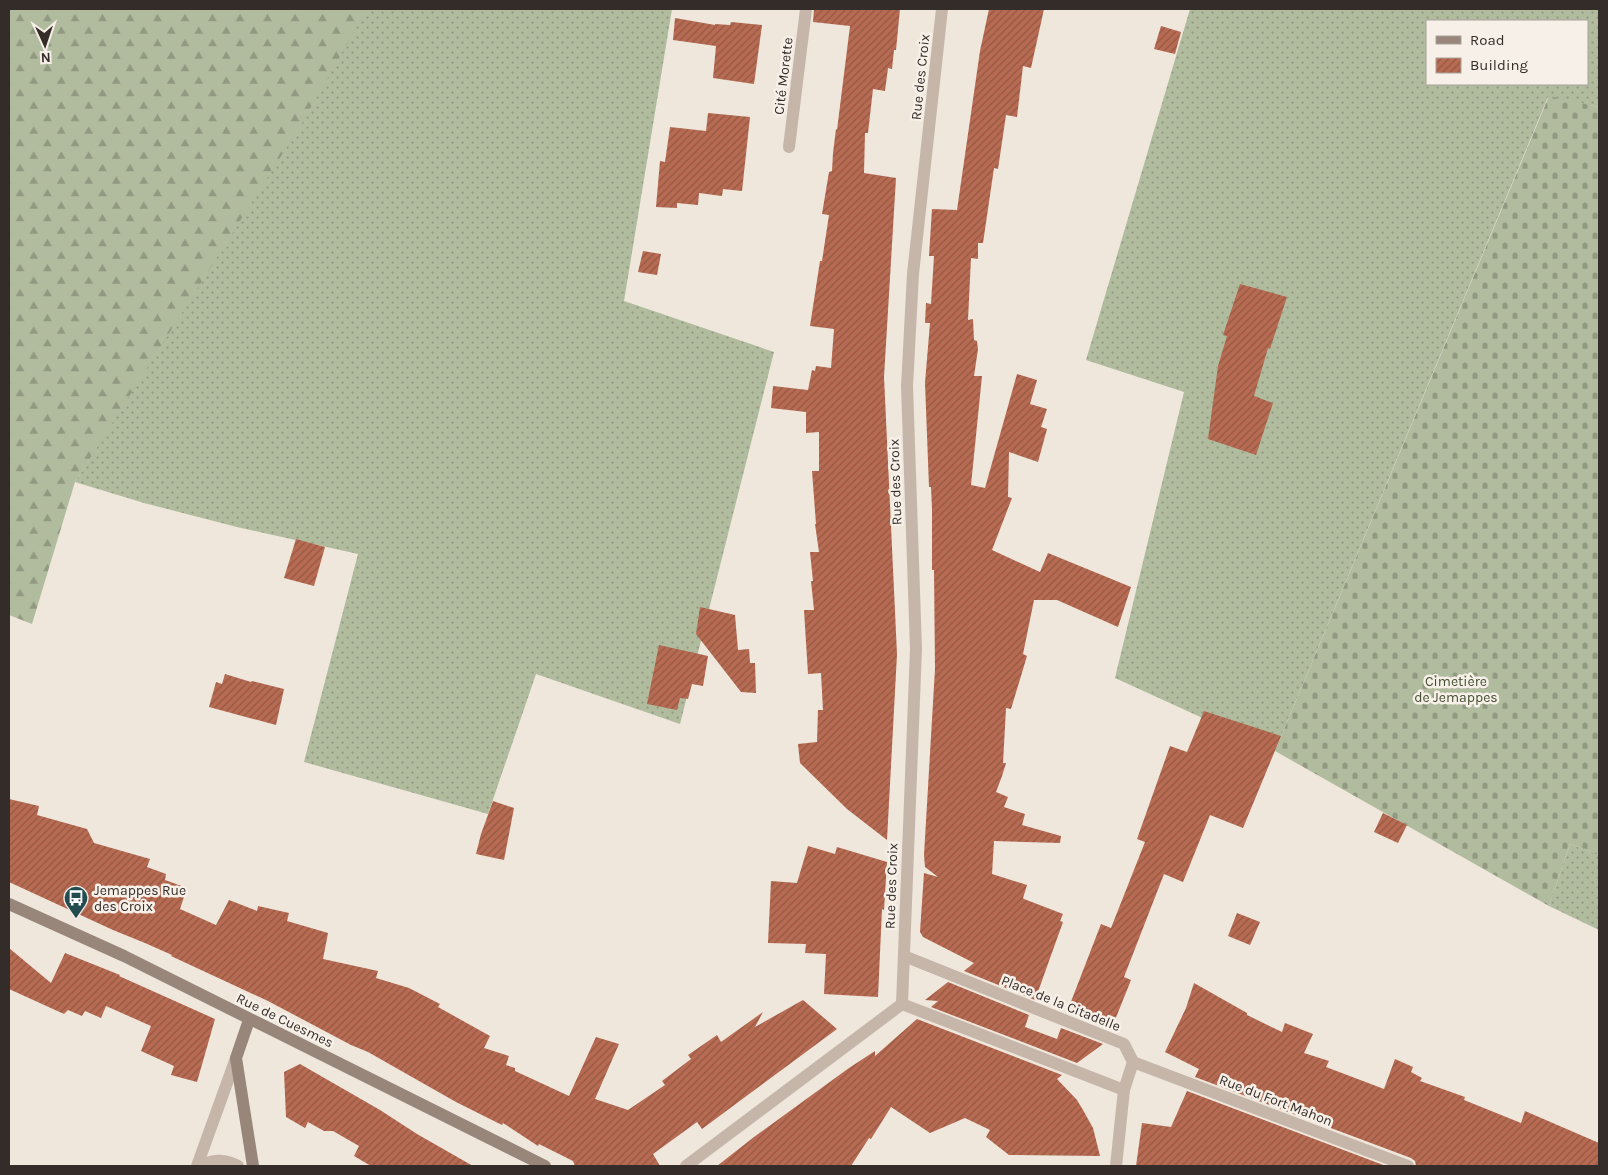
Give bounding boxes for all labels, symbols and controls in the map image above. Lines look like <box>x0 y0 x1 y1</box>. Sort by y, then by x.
north arrow <box>20 20 70 70</box>
legend <box>1426 20 1588 85</box>
text: Road <box>1470 31 1505 49</box>
street label: Rue des Croix <box>908 33 933 121</box>
street label: Cité Morette <box>770 36 797 116</box>
text: N <box>40 49 51 66</box>
text: Building <box>1470 56 1528 74</box>
street label: Rue des Croix <box>885 439 906 525</box>
park label: Cimetière de Jemappes <box>1414 673 1498 706</box>
street label: Rue des Croix <box>881 843 902 929</box>
place label: Jemappes Rue des Croix <box>94 882 186 915</box>
bus stop icon: Jemappes Rue des Croix <box>63 885 89 919</box>
street label: Place de la Citadelle <box>999 972 1123 1035</box>
street label: Rue de Cuesmes <box>234 990 336 1051</box>
street label: Rue du Fort Mahon <box>1217 1071 1335 1130</box>

